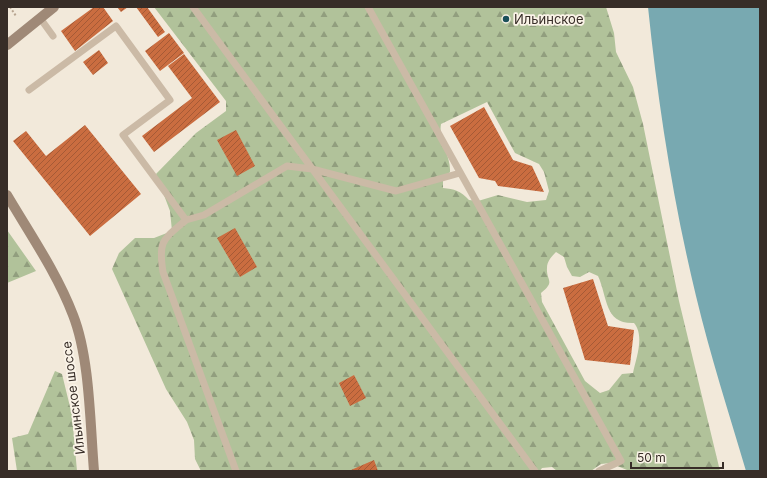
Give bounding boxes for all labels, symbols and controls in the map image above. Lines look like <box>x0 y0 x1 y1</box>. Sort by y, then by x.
place label: Ильинское <box>514 11 583 27</box>
marker: Ильинское <box>501 14 511 24</box>
street label: Ильинское шоссе <box>58 340 88 456</box>
scale bar <box>631 444 723 470</box>
text: 50 m <box>637 450 666 465</box>

